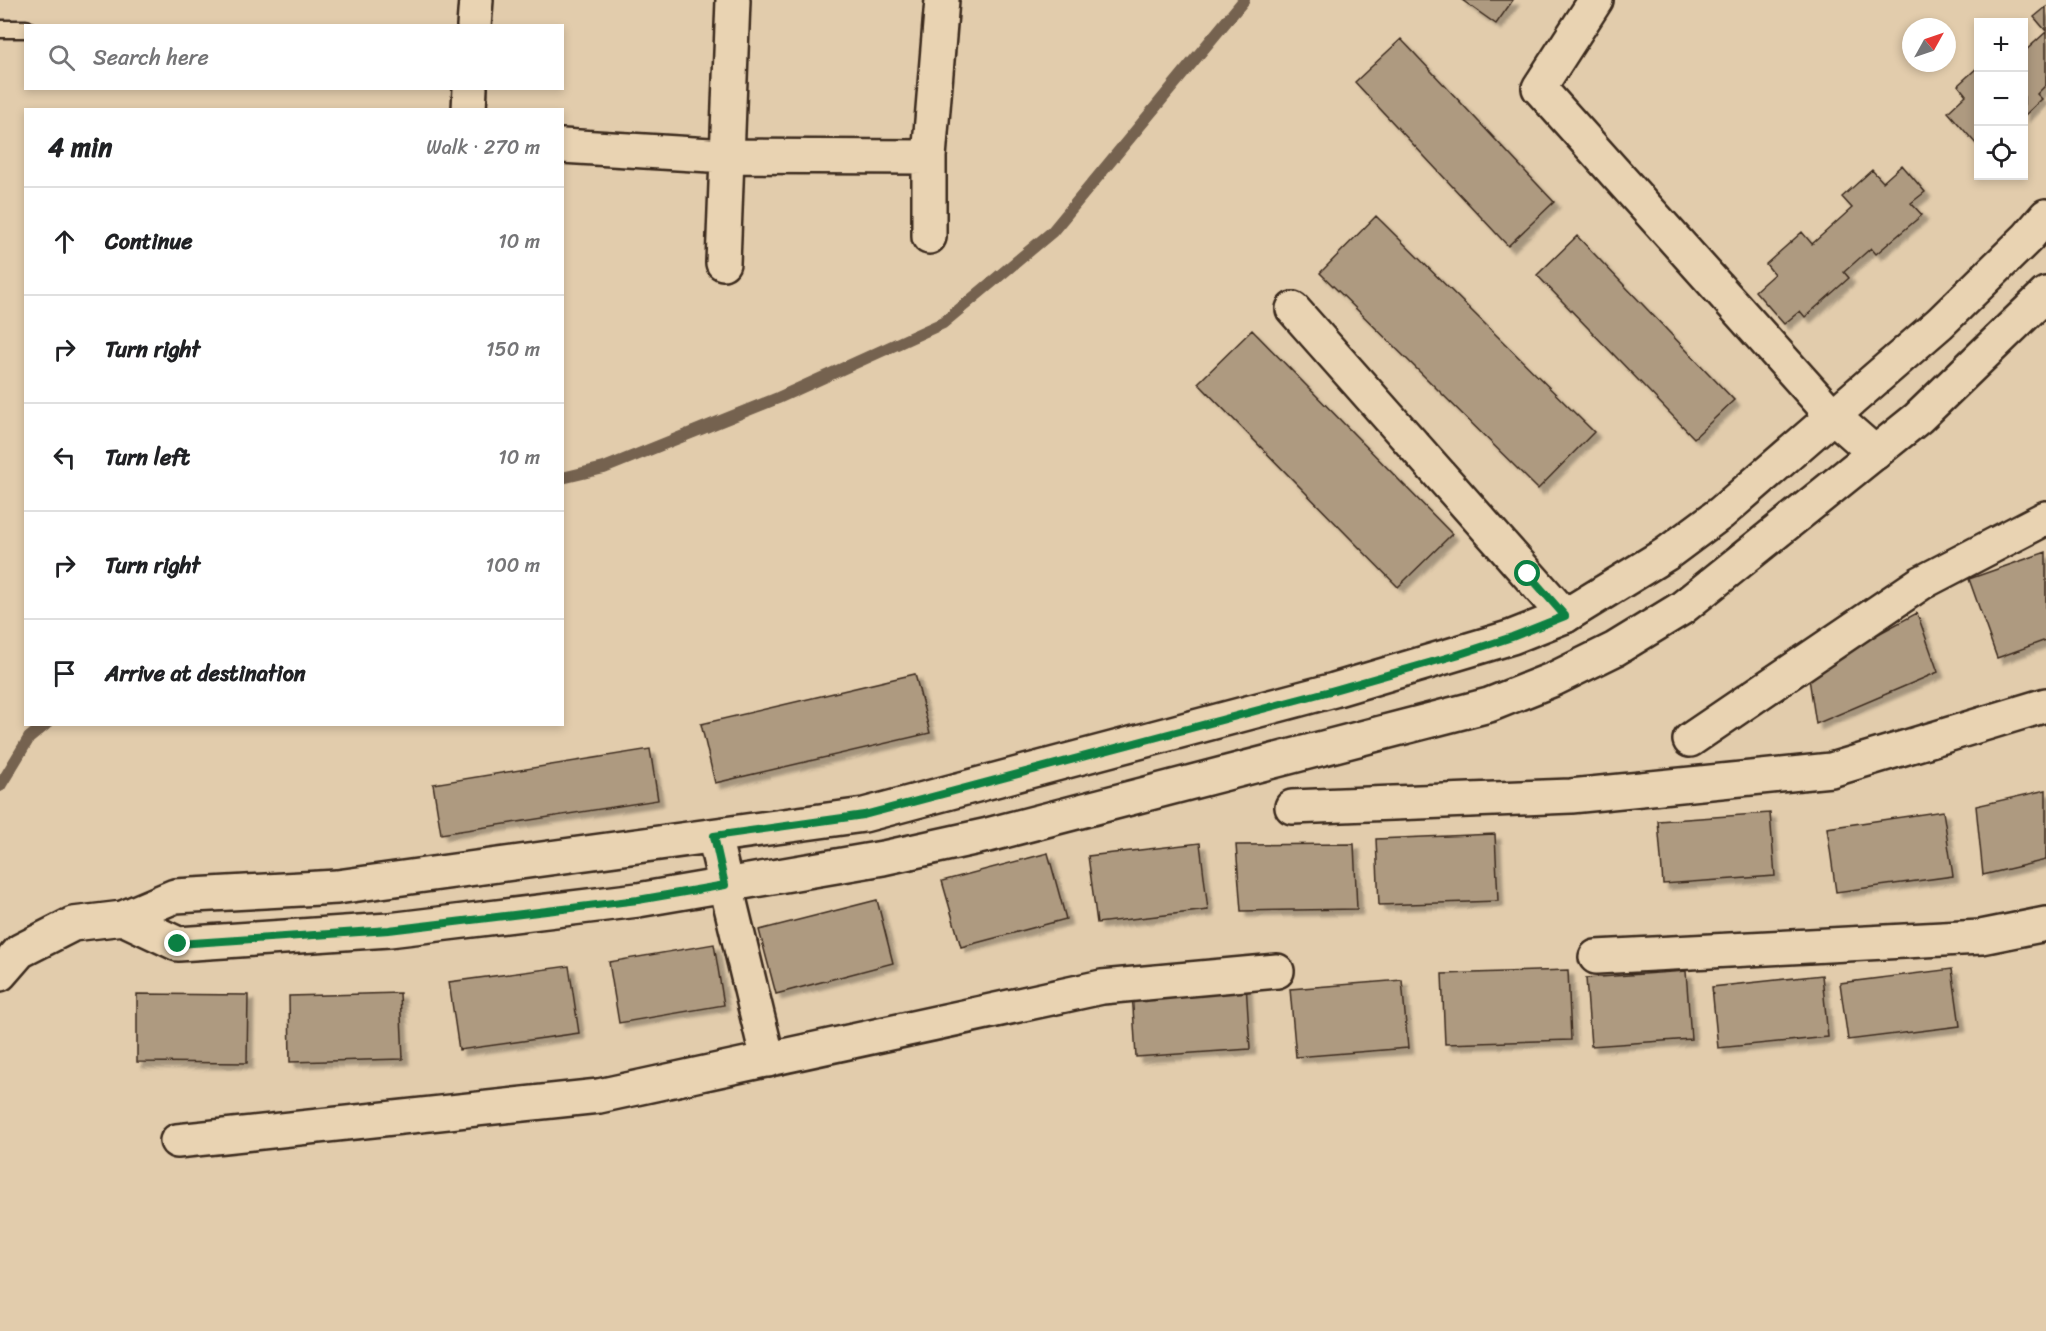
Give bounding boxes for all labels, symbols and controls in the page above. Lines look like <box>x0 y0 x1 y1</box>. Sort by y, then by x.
north arrow <box>1902 18 1956 72</box>
map controls <box>1974 18 2028 180</box>
button: + <box>1974 18 2028 72</box>
search box <box>24 24 564 90</box>
text: Search here <box>93 38 209 77</box>
icon: search <box>45 41 78 74</box>
button: − <box>1974 72 2028 126</box>
text: 4 min <box>48 124 112 170</box>
button: locate <box>1974 126 2028 180</box>
text: Walk · 270 m <box>426 130 540 165</box>
text: Continue <box>105 222 193 261</box>
text: 10 m <box>498 224 540 259</box>
icon: ahead <box>48 225 81 258</box>
text: Turn right <box>105 330 200 369</box>
text: 150 m <box>486 332 540 367</box>
icon: right <box>48 333 81 366</box>
text: Turn left <box>105 438 190 477</box>
text: 10 m <box>498 440 540 475</box>
icon: left <box>48 441 81 474</box>
text: Turn right <box>105 546 200 585</box>
text: 100 m <box>486 548 540 583</box>
icon: right <box>48 549 81 582</box>
route start <box>1514 560 1540 586</box>
text: Arrive at destination <box>105 654 306 693</box>
icon: arrive <box>48 657 81 690</box>
route end <box>164 930 190 956</box>

